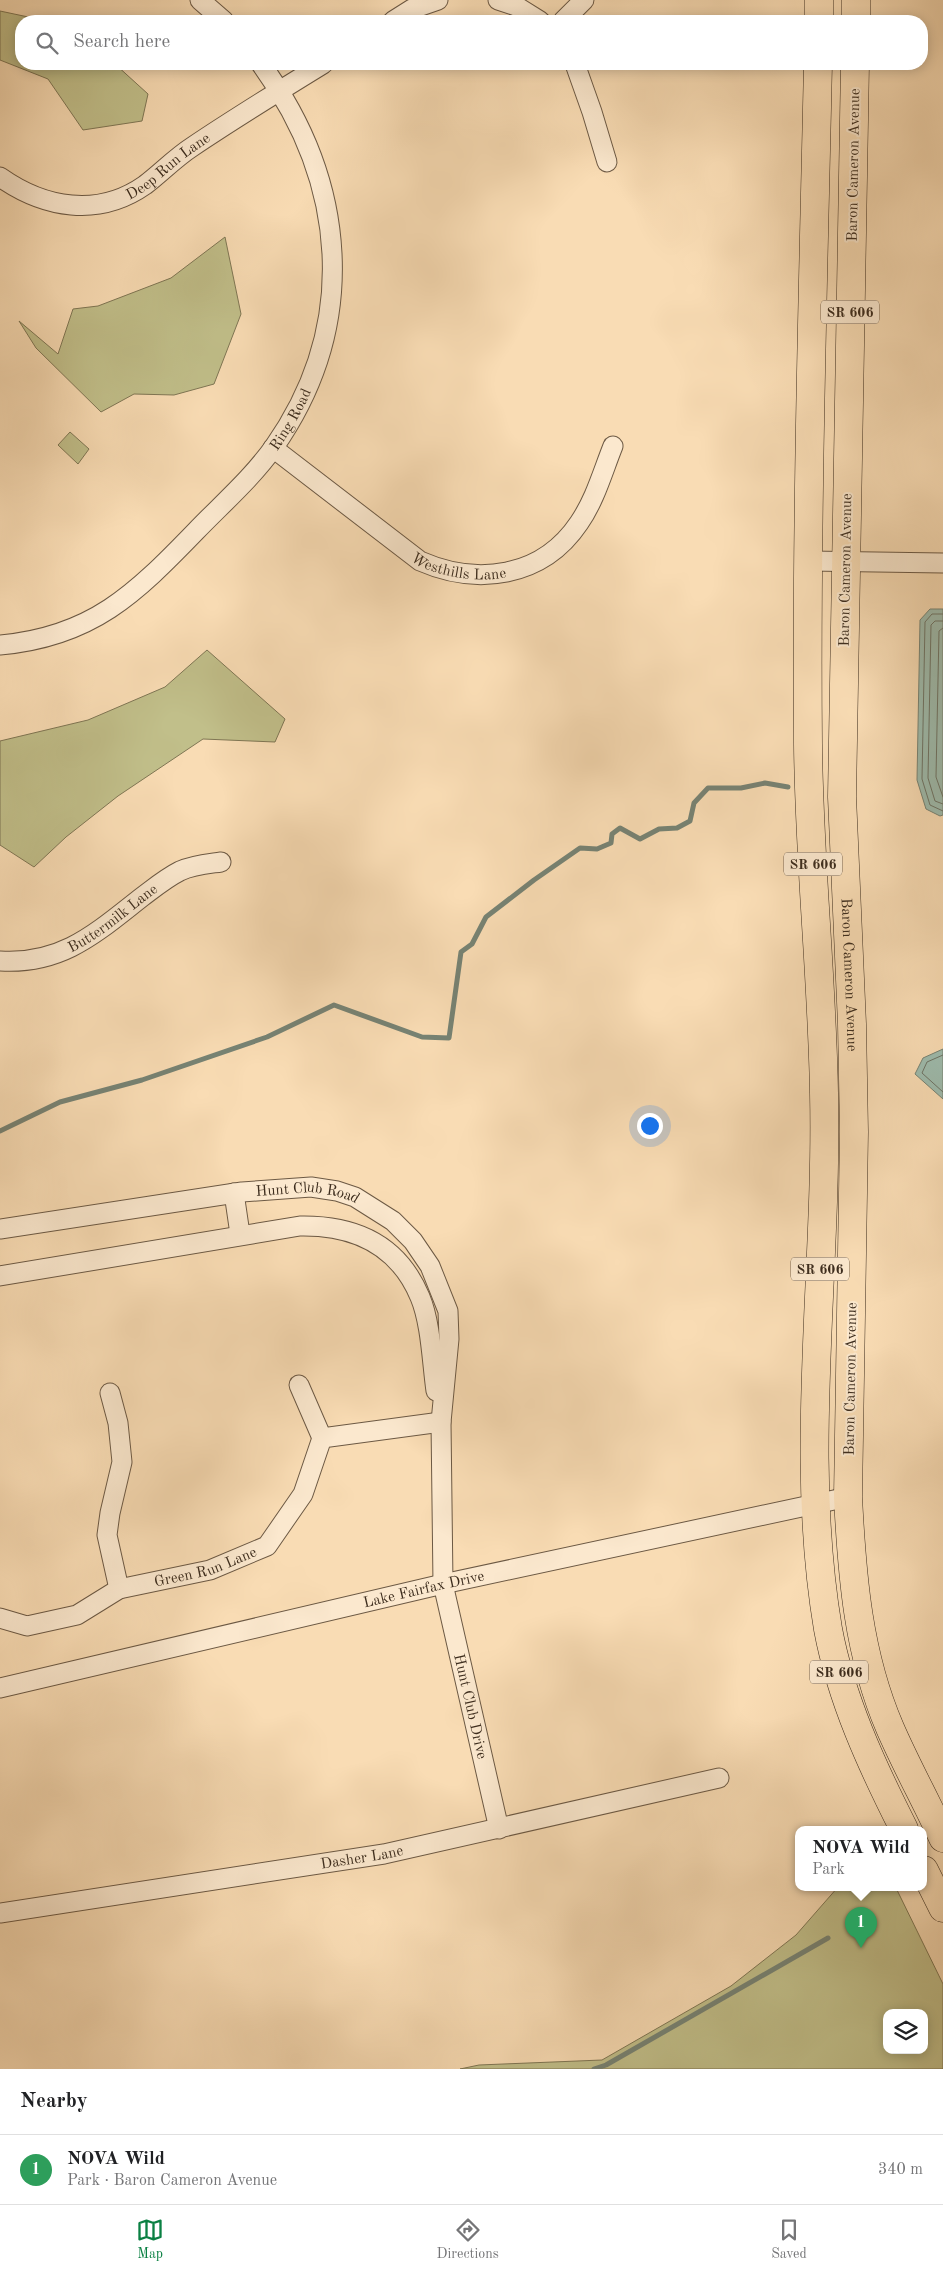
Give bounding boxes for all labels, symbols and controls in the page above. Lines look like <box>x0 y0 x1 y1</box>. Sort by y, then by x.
search box <box>15 15 928 70</box>
icon: search <box>33 29 61 57</box>
text: Search here <box>73 33 170 52</box>
street label: Baron Cameron Avenue <box>846 88 863 242</box>
street label: Deep Run Lane <box>124 131 213 204</box>
road number: SR 606 <box>821 300 879 324</box>
street label: Ring Road <box>268 386 315 454</box>
street label: Baron Cameron Avenue <box>838 493 855 647</box>
street label: Westhills Lane <box>408 551 508 584</box>
road number: SR 606 <box>784 852 842 876</box>
street label: Buttermilk Lane <box>66 882 161 956</box>
street label: Baron Cameron Avenue <box>837 898 859 1052</box>
your location <box>637 1113 663 1139</box>
street label: Hunt Club Road <box>255 1180 362 1207</box>
road number: SR 606 <box>791 1258 849 1280</box>
street label: Baron Cameron Avenue <box>843 1302 860 1456</box>
street label: Green Run Lane <box>153 1545 259 1590</box>
street label: Lake Fairfax Drive <box>362 1569 486 1611</box>
street label: Hunt Club Drive <box>450 1652 489 1761</box>
road number: SR 606 <box>810 1660 868 1684</box>
popup <box>795 1826 927 1891</box>
text: NOVA Wild <box>812 1839 910 1858</box>
street label: Dasher Lane <box>320 1844 405 1873</box>
text: Park <box>812 1862 845 1878</box>
pin: 1 <box>845 1907 877 1948</box>
map controls <box>883 2009 928 2054</box>
button: layers <box>883 2009 928 2054</box>
text: Nearby <box>20 2091 88 2112</box>
text: NOVA Wild <box>67 2150 165 2169</box>
text: 1 <box>31 2162 41 2178</box>
text: 340 m <box>878 2162 923 2178</box>
text: Park · Baron Cameron Avenue <box>67 2173 277 2189</box>
tab: Map <box>136 2216 164 2263</box>
tab: Directions <box>437 2216 499 2263</box>
tab: Saved <box>771 2216 807 2263</box>

